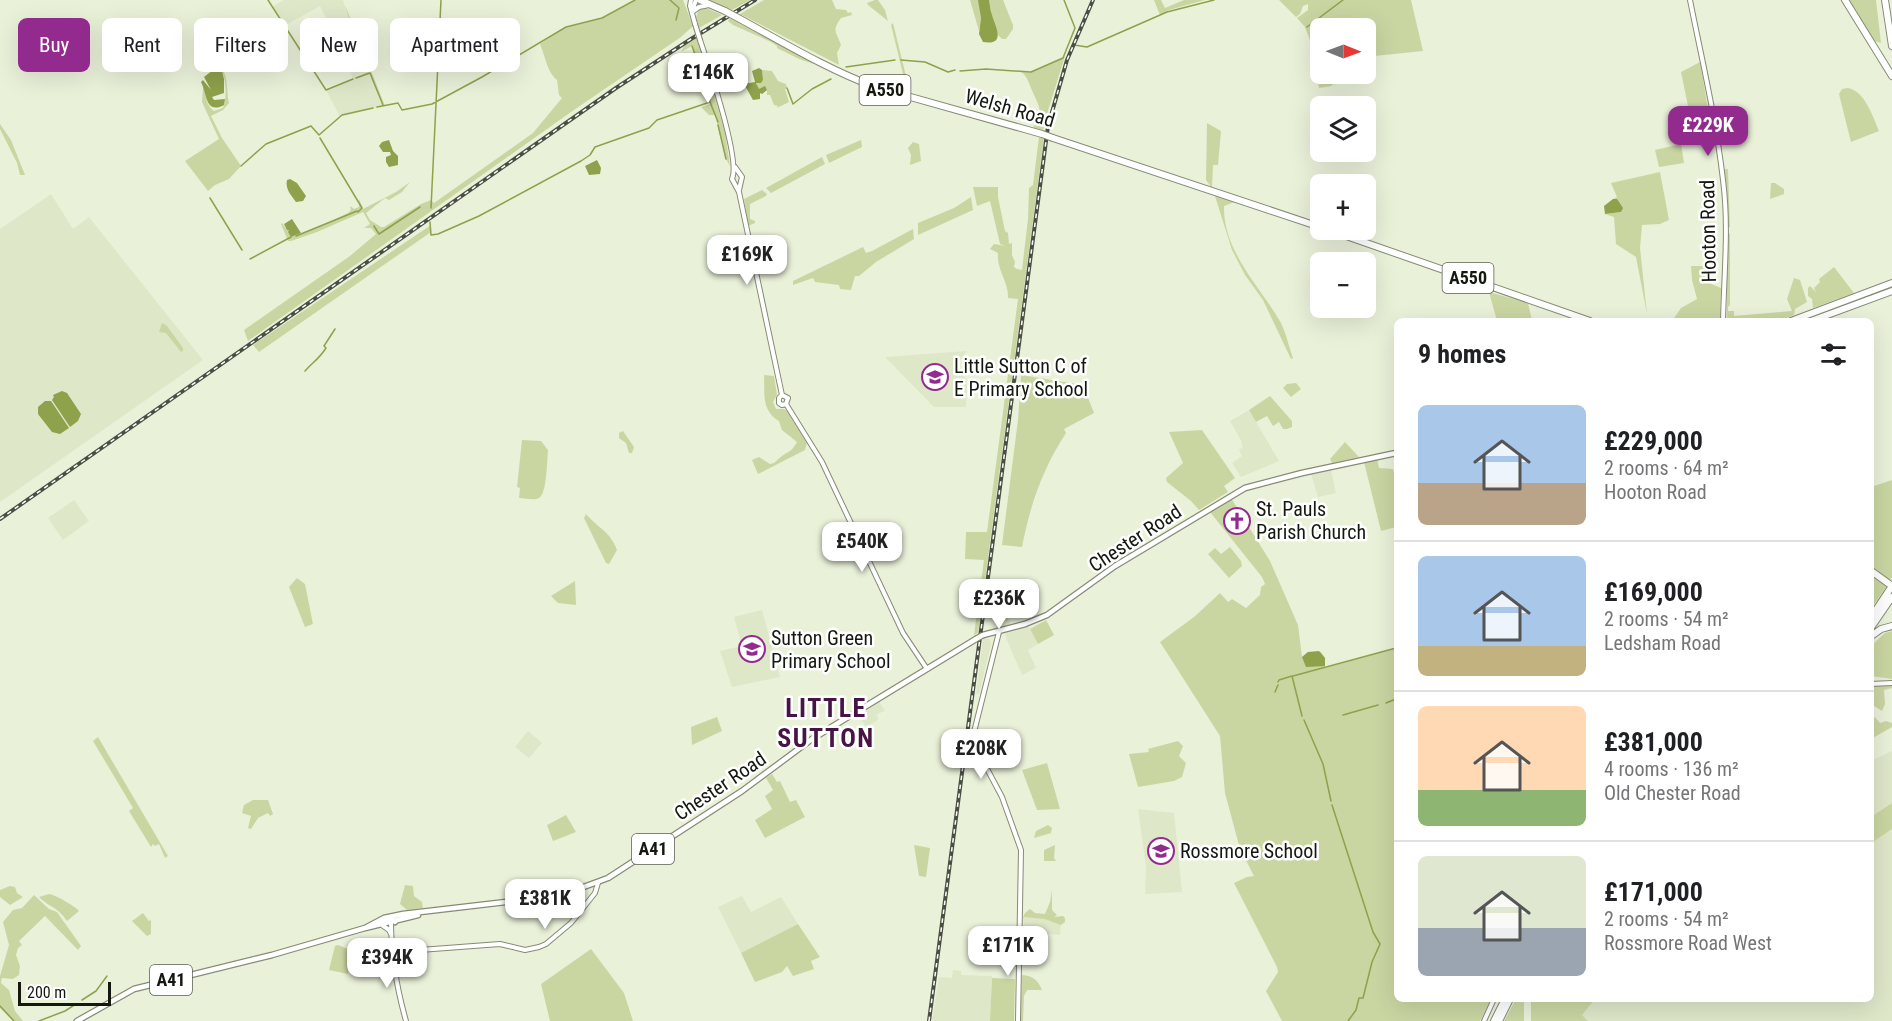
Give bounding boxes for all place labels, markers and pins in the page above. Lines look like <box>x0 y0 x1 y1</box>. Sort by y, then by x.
pin: £146K <box>666 53 750 104</box>
pin: £229K <box>1666 106 1750 157</box>
pin: £169K <box>705 235 789 286</box>
place label: Little Sutton C of E Primary School <box>954 354 1088 401</box>
school or university icon: Little Sutton C of E Primary School <box>920 362 950 392</box>
place label: St. Pauls Parish Church <box>1256 497 1366 544</box>
church icon: St. Pauls Parish Church <box>1222 506 1252 536</box>
pin: £540K <box>820 522 904 573</box>
pin: £236K <box>957 579 1041 630</box>
place label: Sutton Green Primary School <box>771 626 891 673</box>
school or university icon: Sutton Green Primary School <box>737 634 767 664</box>
pin: £208K <box>939 729 1023 780</box>
school or university icon: Rossmore School <box>1146 836 1176 866</box>
place label: Rossmore School <box>1180 839 1318 863</box>
pin: £381K <box>503 879 587 930</box>
pin: £171K <box>966 926 1050 977</box>
pin: £394K <box>345 938 429 989</box>

